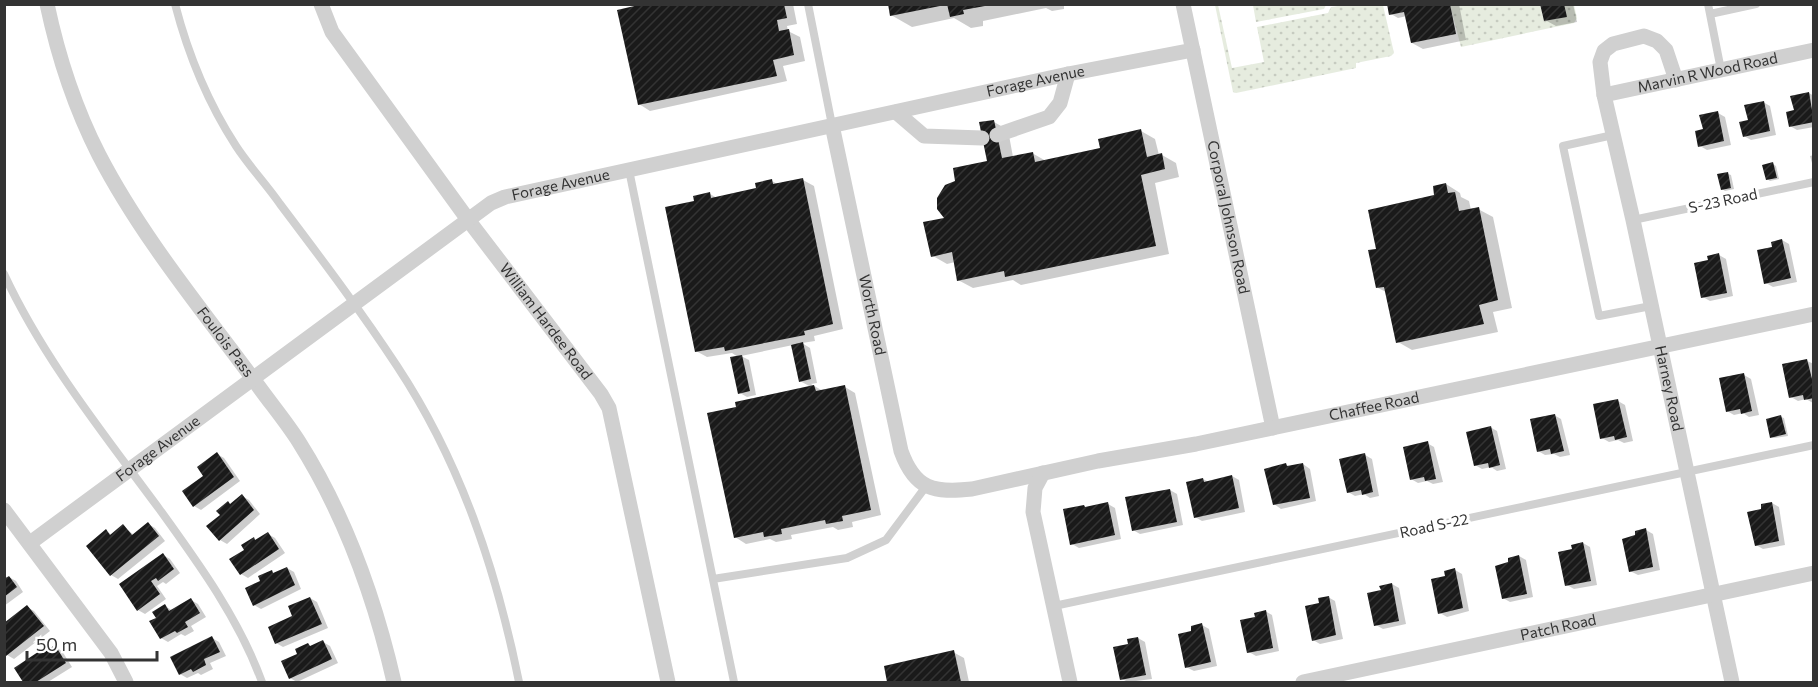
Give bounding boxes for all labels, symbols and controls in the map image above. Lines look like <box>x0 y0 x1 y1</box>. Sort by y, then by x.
street label: Marvin R Wood Road <box>1636 48 1779 96</box>
street label: Forage Avenue <box>985 61 1086 100</box>
street label: Corporal Johnson Road <box>1204 139 1254 295</box>
street label: Forage Avenue <box>510 164 611 203</box>
street label: S-23 Road <box>1687 184 1759 216</box>
street label: William Hardee Road <box>496 259 597 383</box>
street label: Worth Road <box>856 273 890 357</box>
street label: Foulois Pass <box>194 303 258 380</box>
street label: Harney Road <box>1652 344 1688 433</box>
street label: Chaffee Road <box>1327 387 1421 424</box>
street label: Forage Avenue <box>112 411 203 485</box>
street label: Road S-22 <box>1398 509 1470 541</box>
street label: Patch Road <box>1518 610 1598 643</box>
scale bar <box>27 624 158 662</box>
text: 50 m <box>36 633 77 655</box>

